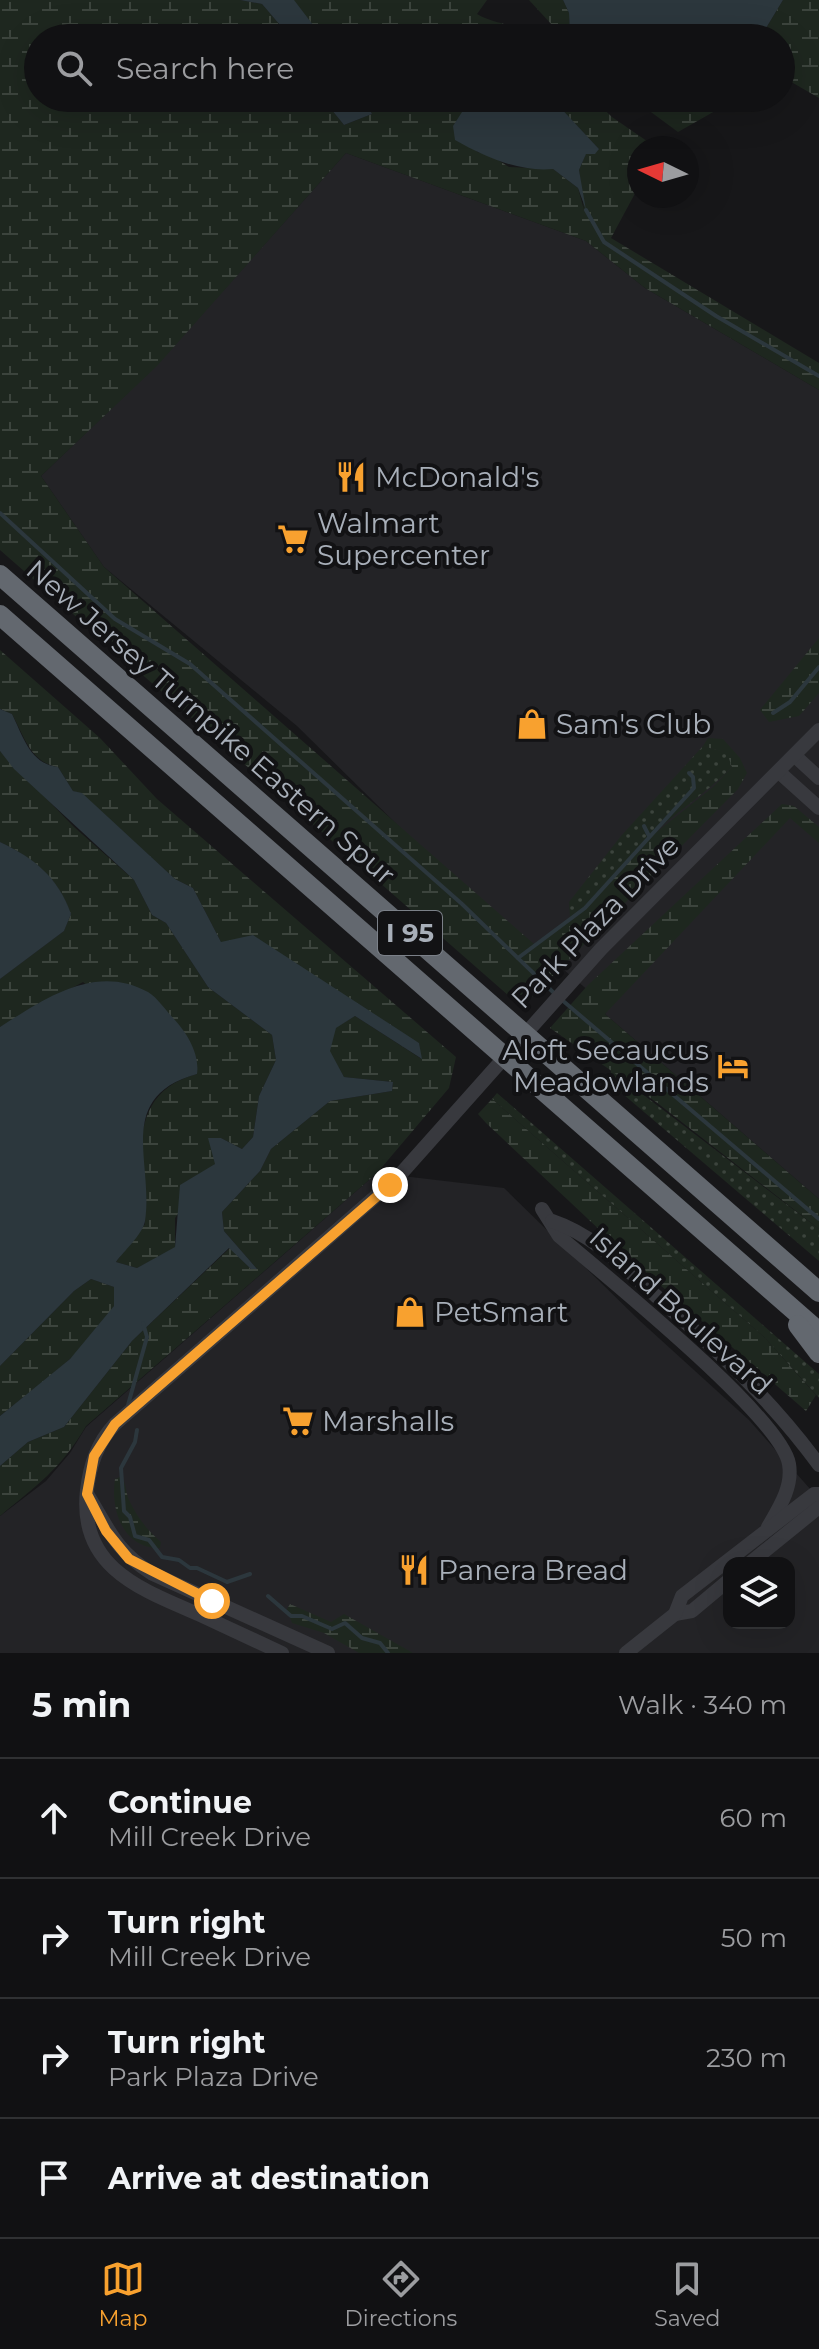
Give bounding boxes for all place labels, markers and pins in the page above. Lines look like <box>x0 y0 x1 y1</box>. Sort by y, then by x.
restaurant icon: McDonald's <box>334 460 368 494</box>
place label: McDonald's <box>375 460 539 494</box>
place label: Walmart Supercenter <box>317 506 490 572</box>
supermarket icon: Walmart Supercenter <box>276 522 310 556</box>
shop icon: Sam's Club <box>515 707 549 741</box>
place label: Sam's Club <box>556 707 711 741</box>
place label: Aloft Secaucus Meadowlands <box>502 1033 709 1099</box>
hotel icon: Aloft Secaucus Meadowlands <box>716 1049 750 1083</box>
shop icon: PetSmart <box>393 1295 427 1329</box>
place label: PetSmart <box>434 1295 569 1329</box>
supermarket icon: Marshalls <box>281 1404 315 1438</box>
place label: Marshalls <box>322 1404 454 1438</box>
restaurant icon: Panera Bread <box>397 1553 431 1587</box>
place label: Panera Bread <box>438 1553 628 1587</box>

